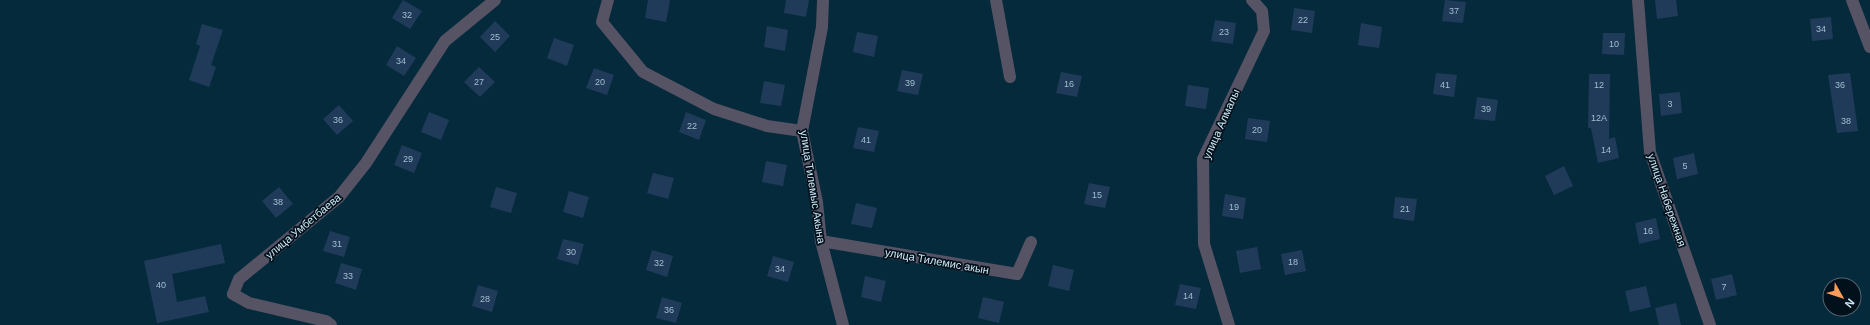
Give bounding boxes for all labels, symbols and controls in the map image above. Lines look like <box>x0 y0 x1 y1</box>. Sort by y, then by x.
house number: 37 <box>1449 6 1459 16</box>
house number: 32 <box>402 10 412 20</box>
house number: 22 <box>1298 15 1308 25</box>
house number: 34 <box>1816 24 1826 34</box>
house number: 23 <box>1219 27 1229 37</box>
house number: 25 <box>490 32 500 42</box>
house number: 10 <box>1609 39 1619 49</box>
house number: 34 <box>396 56 406 66</box>
house number: 27 <box>474 77 484 87</box>
house number: 20 <box>595 77 605 87</box>
house number: 39 <box>905 78 915 88</box>
house number: 16 <box>1064 79 1074 89</box>
house number: 41 <box>1440 80 1450 90</box>
house number: 12 <box>1594 80 1604 90</box>
house number: 36 <box>1835 80 1845 90</box>
street label: улица Алмалы <box>1200 87 1242 161</box>
house number: 3 <box>1667 99 1673 109</box>
house number: 39 <box>1481 104 1491 114</box>
house number: 12А <box>1591 113 1607 123</box>
house number: 36 <box>333 115 343 125</box>
house number: 38 <box>1841 116 1851 126</box>
house number: 22 <box>687 121 697 131</box>
house number: 20 <box>1252 125 1262 135</box>
street label: улица Тилемыс Акына <box>798 130 828 245</box>
house number: 41 <box>861 135 871 145</box>
house number: 14 <box>1601 145 1611 155</box>
street label: улица Набережная <box>1645 152 1689 248</box>
house number: 29 <box>403 154 413 164</box>
house number: 5 <box>1682 161 1688 171</box>
house number: 15 <box>1092 190 1102 200</box>
street label: улица Умбетбаева <box>263 191 344 261</box>
house number: 38 <box>273 197 283 207</box>
house number: 19 <box>1229 202 1239 212</box>
house number: 21 <box>1400 204 1410 214</box>
house number: 16 <box>1643 226 1653 236</box>
house number: 31 <box>332 239 342 249</box>
street label: улица Тилемис акын <box>884 246 990 276</box>
house number: 30 <box>566 247 576 257</box>
house number: 18 <box>1288 257 1298 267</box>
house number: 32 <box>654 258 664 268</box>
house number: 34 <box>775 264 785 274</box>
house number: 33 <box>343 271 353 281</box>
north arrow <box>1822 277 1862 317</box>
house number: 40 <box>156 280 166 290</box>
house number: 7 <box>1721 282 1727 292</box>
house number: 14 <box>1183 291 1193 301</box>
house number: 28 <box>480 294 490 304</box>
text: N <box>1843 296 1857 310</box>
house number: 36 <box>664 305 674 315</box>

